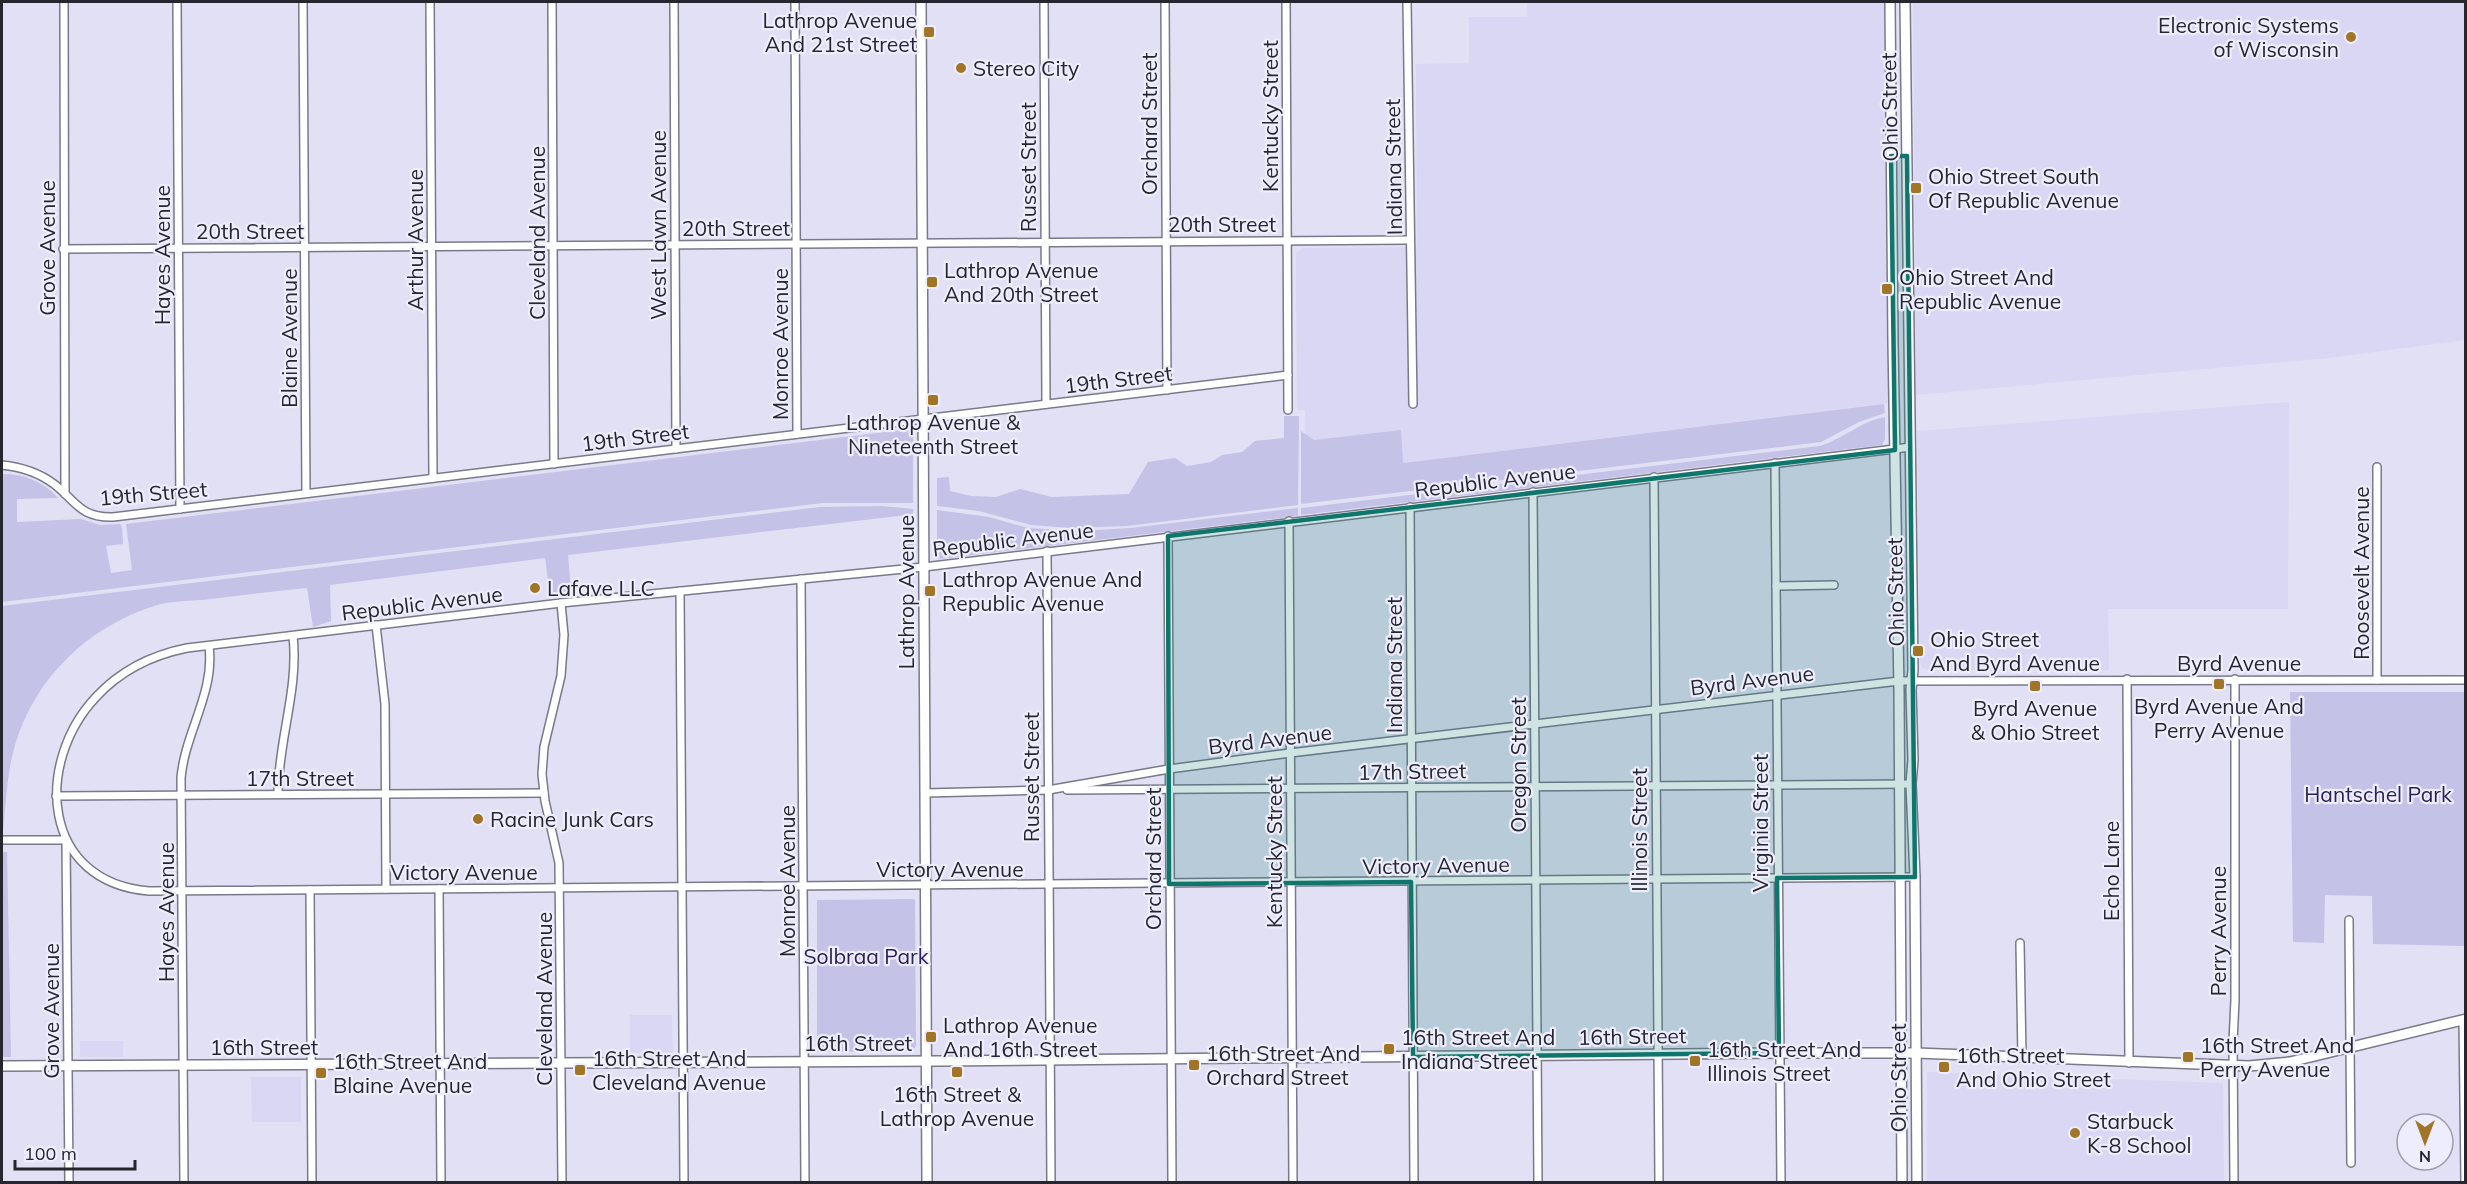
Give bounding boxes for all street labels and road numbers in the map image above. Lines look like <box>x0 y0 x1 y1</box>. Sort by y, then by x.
street label: Kentucky Street <box>1257 40 1283 192</box>
street label: Ohio Street <box>1875 52 1903 162</box>
street label: Orchard Street <box>1136 53 1162 195</box>
street label: Indiana Street <box>1379 99 1407 235</box>
street label: Russet Street <box>1015 102 1041 232</box>
street label: West Lawn Avenue <box>645 130 671 320</box>
street label: Cleveland Avenue <box>524 146 550 320</box>
street label: Arthur Avenue <box>402 169 428 311</box>
street label: Grove Avenue <box>34 180 60 316</box>
street label: Hayes Avenue <box>149 185 175 325</box>
street label: 20th Street <box>1168 211 1276 237</box>
street label: 20th Street <box>682 215 790 241</box>
street label: 20th Street <box>196 218 304 244</box>
street label: Blaine Avenue <box>276 268 302 408</box>
street label: Monroe Avenue <box>767 268 793 420</box>
street label: 19th Street <box>1063 359 1173 399</box>
street label: 19th Street <box>580 417 690 457</box>
street label: Republic Avenue <box>1413 457 1577 503</box>
street label: 19th Street <box>98 475 208 511</box>
street label: Roosevelt Avenue <box>2348 486 2374 660</box>
street label: Lathrop Avenue <box>893 515 919 669</box>
street label: Republic Avenue <box>931 516 1095 562</box>
street label: Ohio Street <box>1881 537 1909 647</box>
street label: Republic Avenue <box>340 580 504 626</box>
street label: Indiana Street <box>1381 597 1407 733</box>
street label: Byrd Avenue <box>2177 650 2301 676</box>
street label: Byrd Avenue <box>1689 660 1815 700</box>
street label: Oregon Street <box>1505 697 1531 833</box>
street label: Russet Street <box>1018 712 1044 842</box>
street label: Byrd Avenue <box>1207 719 1333 759</box>
street label: Virginia Street <box>1747 754 1773 892</box>
street label: 17th Street <box>1358 757 1466 785</box>
street label: 17th Street <box>246 765 354 791</box>
street label: Illinois Street <box>1626 768 1652 892</box>
street label: Kentucky Street <box>1261 776 1287 928</box>
street label: Orchard Street <box>1140 788 1166 930</box>
street label: Monroe Avenue <box>774 805 800 957</box>
street label: Echo Lane <box>2098 821 2124 921</box>
street label: Hayes Avenue <box>153 842 179 982</box>
street label: Victory Avenue <box>1362 851 1510 879</box>
street label: Victory Avenue <box>876 856 1024 882</box>
street label: Victory Avenue <box>390 859 538 885</box>
street label: Perry Avenue <box>2205 866 2231 996</box>
street label: Cleveland Avenue <box>531 912 557 1086</box>
street label: Grove Avenue <box>38 943 64 1079</box>
street label: 16th Street <box>1578 1022 1686 1050</box>
street label: Ohio Street <box>1885 1023 1911 1133</box>
street label: 16th Street <box>804 1030 912 1056</box>
street label: 16th Street <box>210 1034 318 1060</box>

